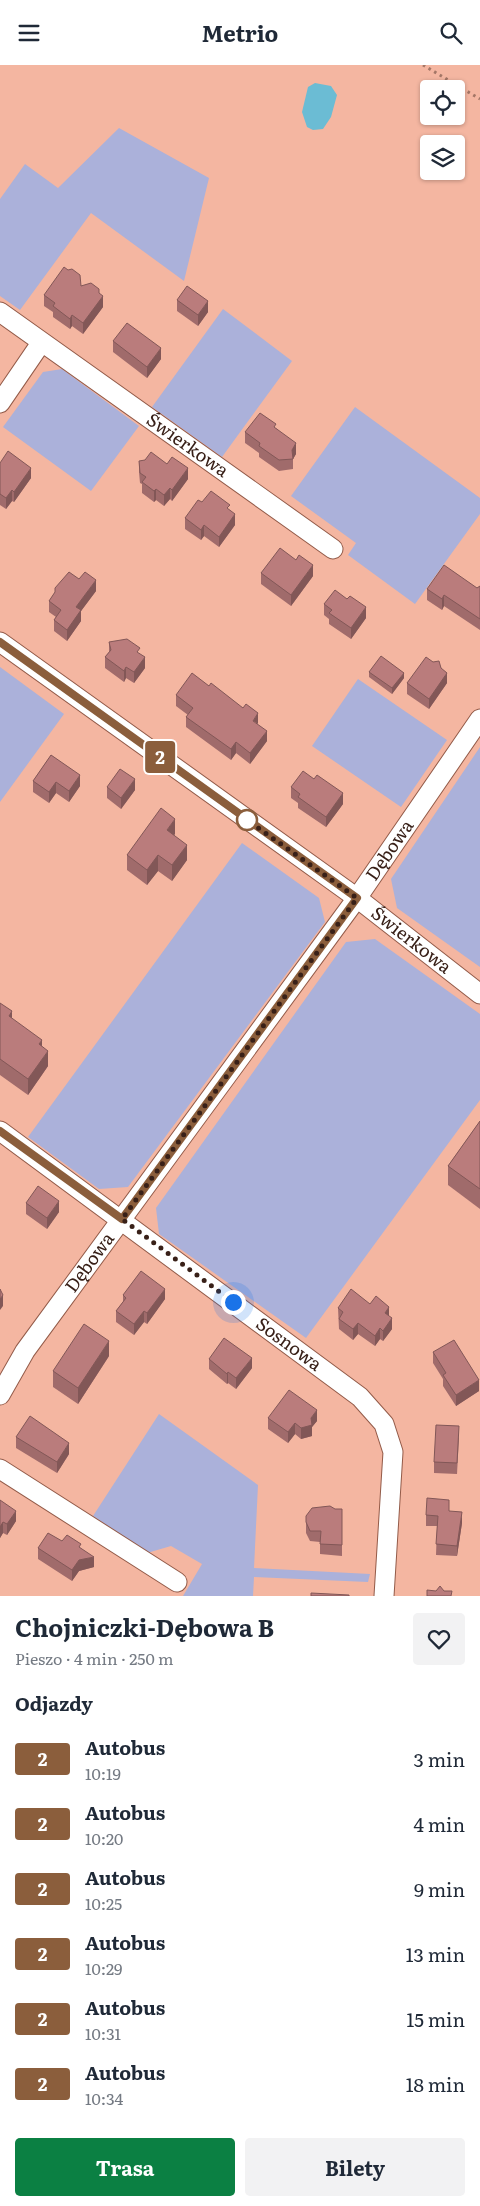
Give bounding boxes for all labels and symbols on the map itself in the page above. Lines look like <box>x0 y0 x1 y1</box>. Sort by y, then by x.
street label: Świerkowa <box>141 405 235 483</box>
line badge: 2 <box>144 741 176 773</box>
unlabelled marker <box>236 809 258 831</box>
street label: Dębowa <box>358 813 419 886</box>
street label: Świerkowa <box>366 899 458 979</box>
street label: Dębowa <box>57 1226 120 1298</box>
your location <box>221 1290 246 1315</box>
street label: Sosnowa <box>251 1310 329 1377</box>

